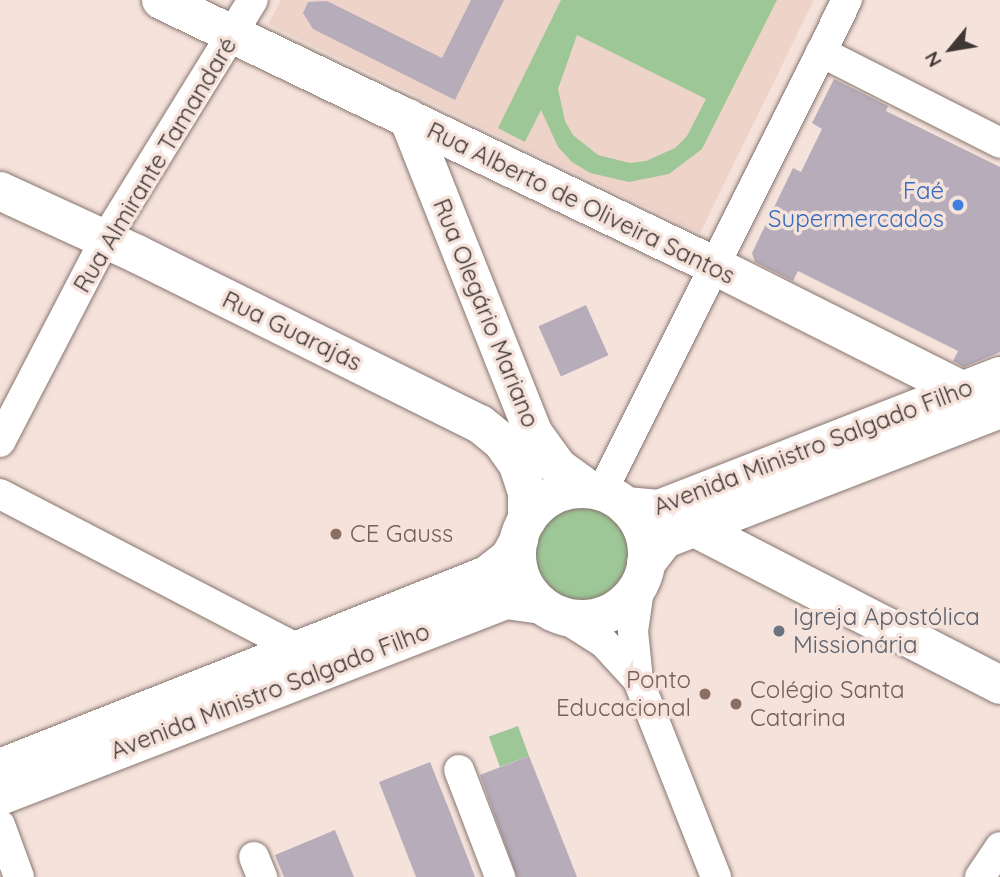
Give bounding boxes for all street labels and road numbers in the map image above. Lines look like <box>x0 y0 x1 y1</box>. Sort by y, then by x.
street label: Rua Almirante Tamandaré <box>67 32 243 298</box>
street label: Rua Alberto de Oliveira Santos <box>422 116 740 290</box>
street label: Rua Olegário Mariano <box>427 194 545 432</box>
street label: Rua Guarajás <box>218 285 366 377</box>
street label: Avenida Ministro Salgado Filho <box>649 373 977 521</box>
street label: Avenida Ministro Salgado Filho <box>106 617 434 765</box>

